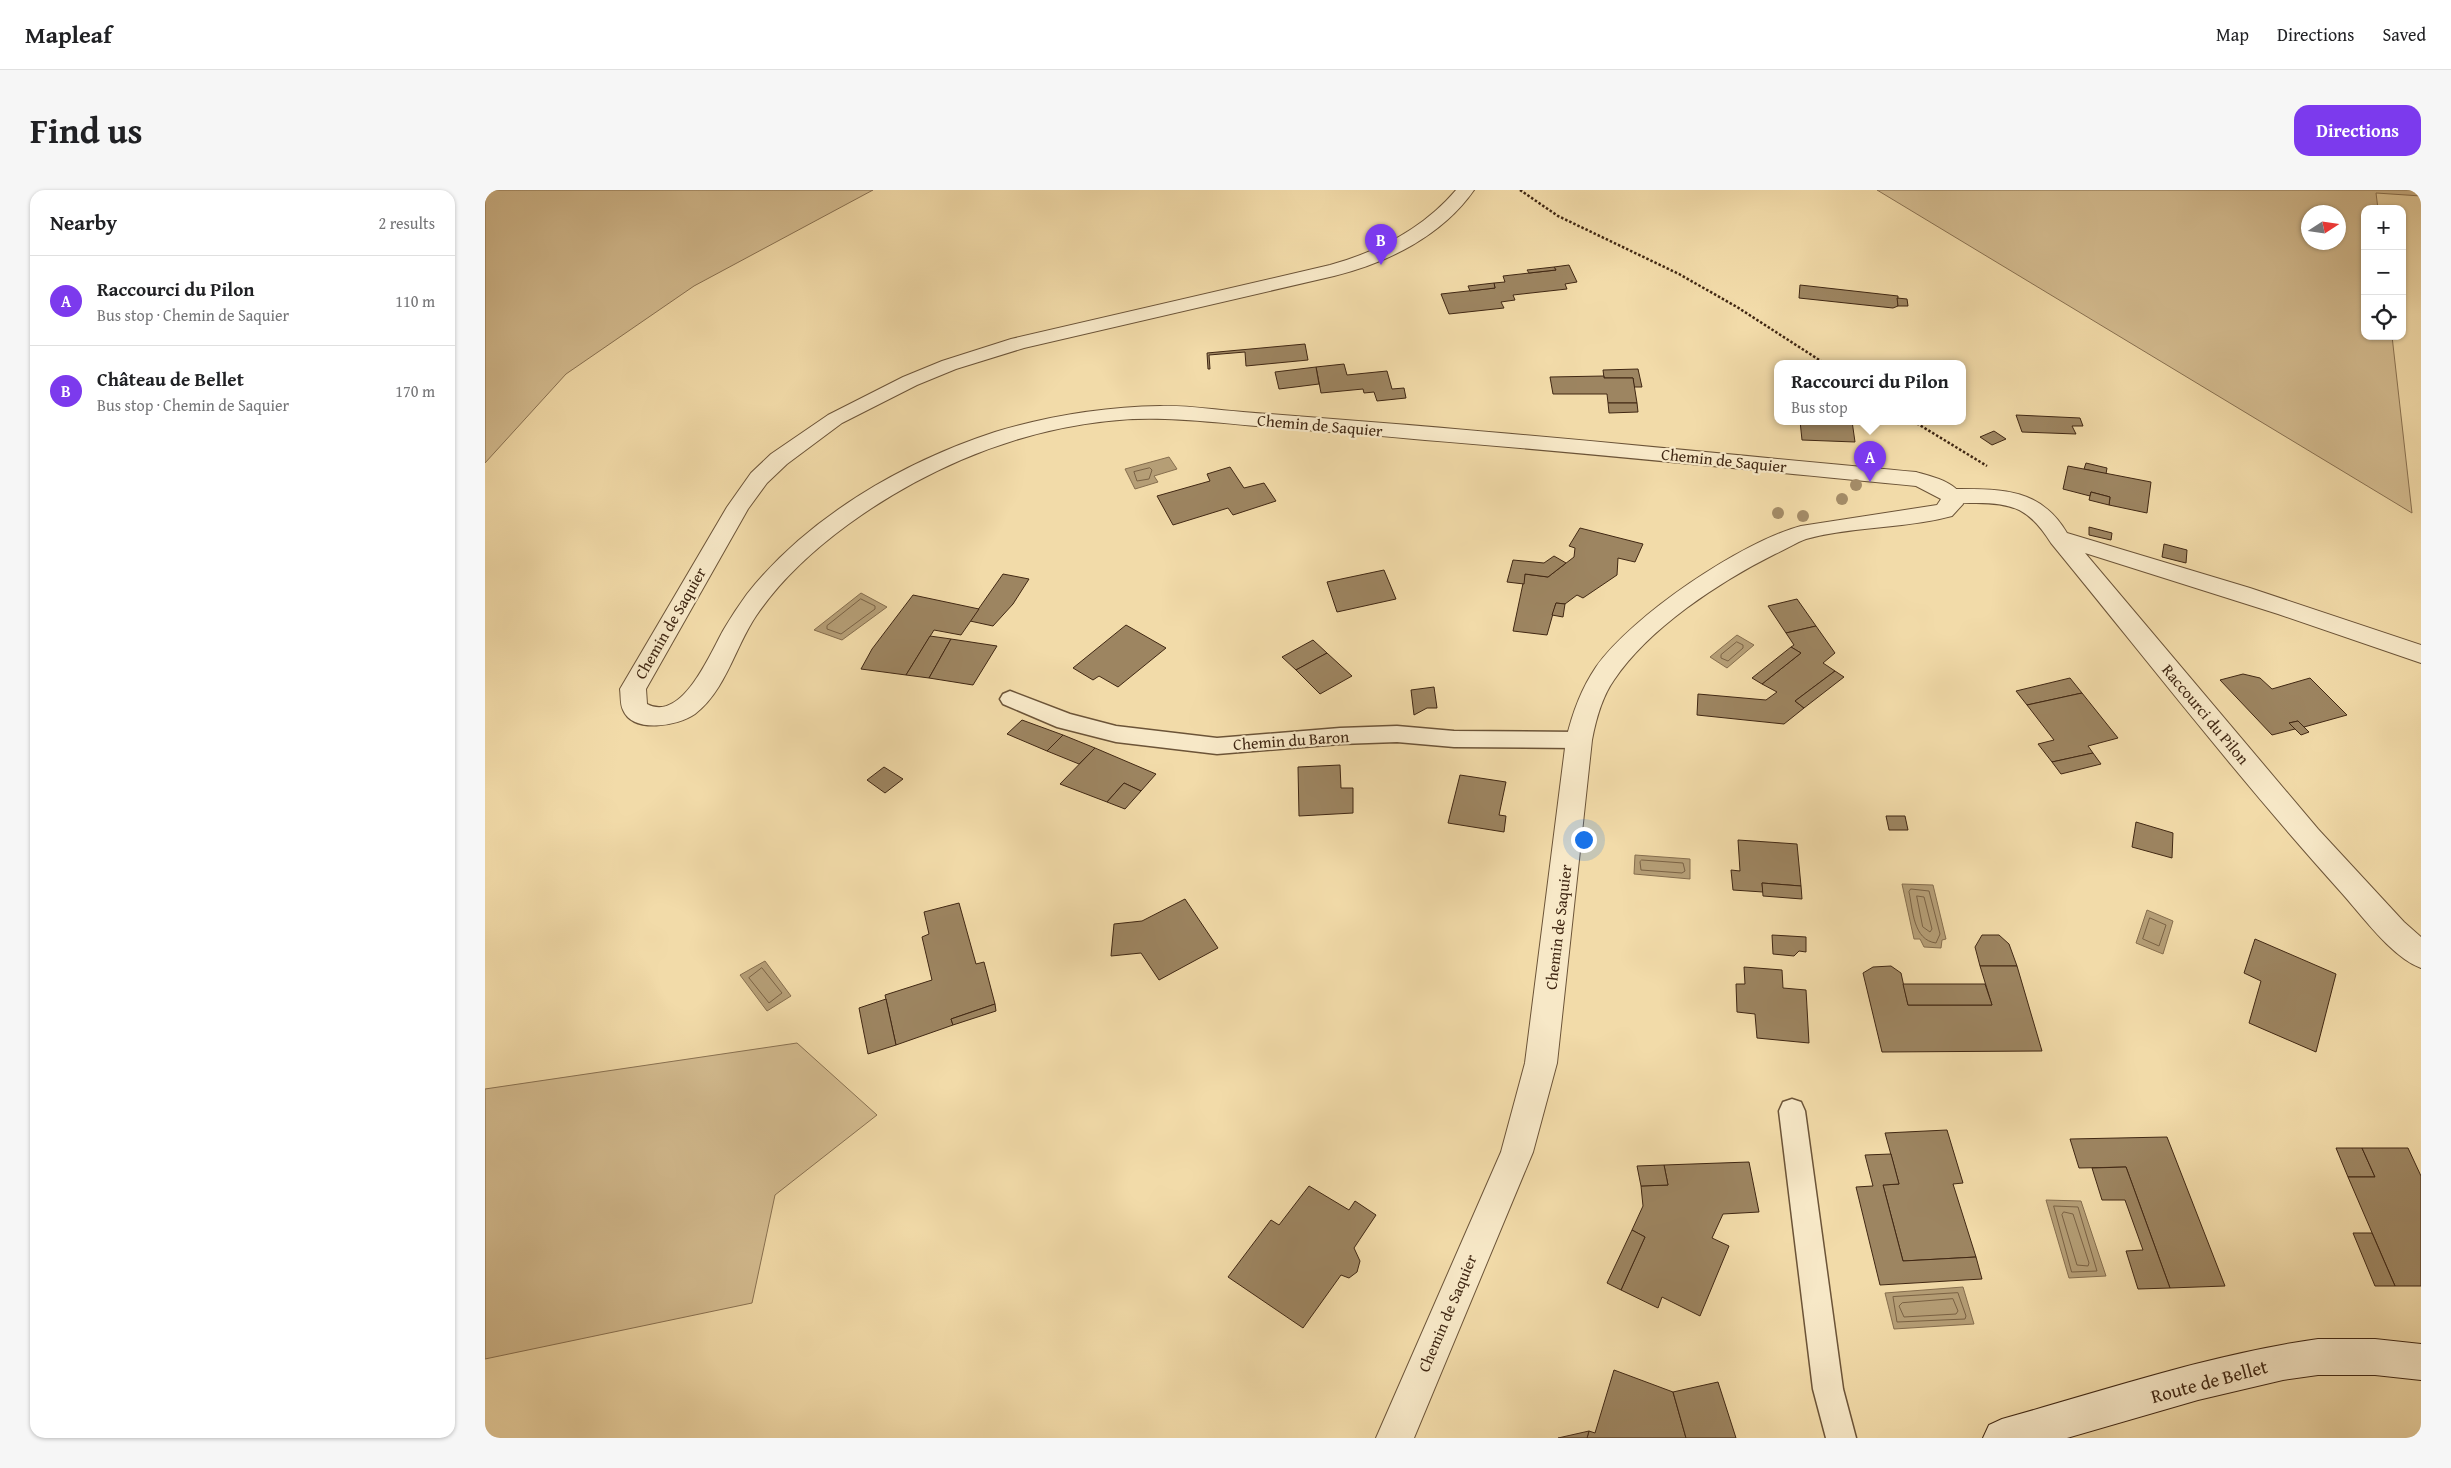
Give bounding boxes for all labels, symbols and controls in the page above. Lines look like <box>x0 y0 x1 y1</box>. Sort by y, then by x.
text: Mapleaf <box>25 17 112 52</box>
text: Map <box>2216 21 2249 48</box>
text: Directions <box>2277 21 2354 48</box>
text: Saved <box>2382 21 2426 48</box>
text: Find us <box>30 105 143 156</box>
button: Directions <box>2294 105 2421 156</box>
north arrow <box>2301 205 2346 250</box>
map controls <box>2361 205 2406 340</box>
button: + <box>2361 205 2406 250</box>
text: Nearby <box>50 207 117 238</box>
text: 2 results <box>378 211 435 235</box>
pin: B <box>1365 224 1397 265</box>
button: − <box>2361 250 2406 295</box>
text: Raccourci du Pilon <box>97 275 255 303</box>
text: A <box>61 289 71 313</box>
text: 110 m <box>395 289 435 313</box>
button: locate <box>2361 295 2406 340</box>
text: Bus stop · Chemin de Saquier <box>97 303 289 327</box>
popup <box>1774 360 1966 425</box>
text: Château de Bellet <box>97 365 244 393</box>
text: Raccourci du Pilon <box>1791 367 1949 395</box>
text: B <box>61 379 71 403</box>
text: 170 m <box>395 379 435 403</box>
text: Bus stop · Chemin de Saquier <box>97 393 289 417</box>
text: Bus stop <box>1791 395 1848 419</box>
street label: Chemin de Saquier <box>1256 408 1384 442</box>
street label: Chemin de Saquier <box>1660 441 1788 479</box>
pin: A <box>1854 441 1886 482</box>
street label: Chemin de Saquier <box>628 562 712 684</box>
street label: Raccourci du Pilon <box>2157 659 2255 769</box>
street label: Chemin du Baron <box>1232 724 1350 756</box>
your location <box>1571 827 1597 853</box>
street label: Chemin de Saquier <box>1538 863 1578 991</box>
street label: Chemin de Saquier <box>1411 1250 1483 1376</box>
street label: Route de Bellet <box>2147 1352 2271 1410</box>

